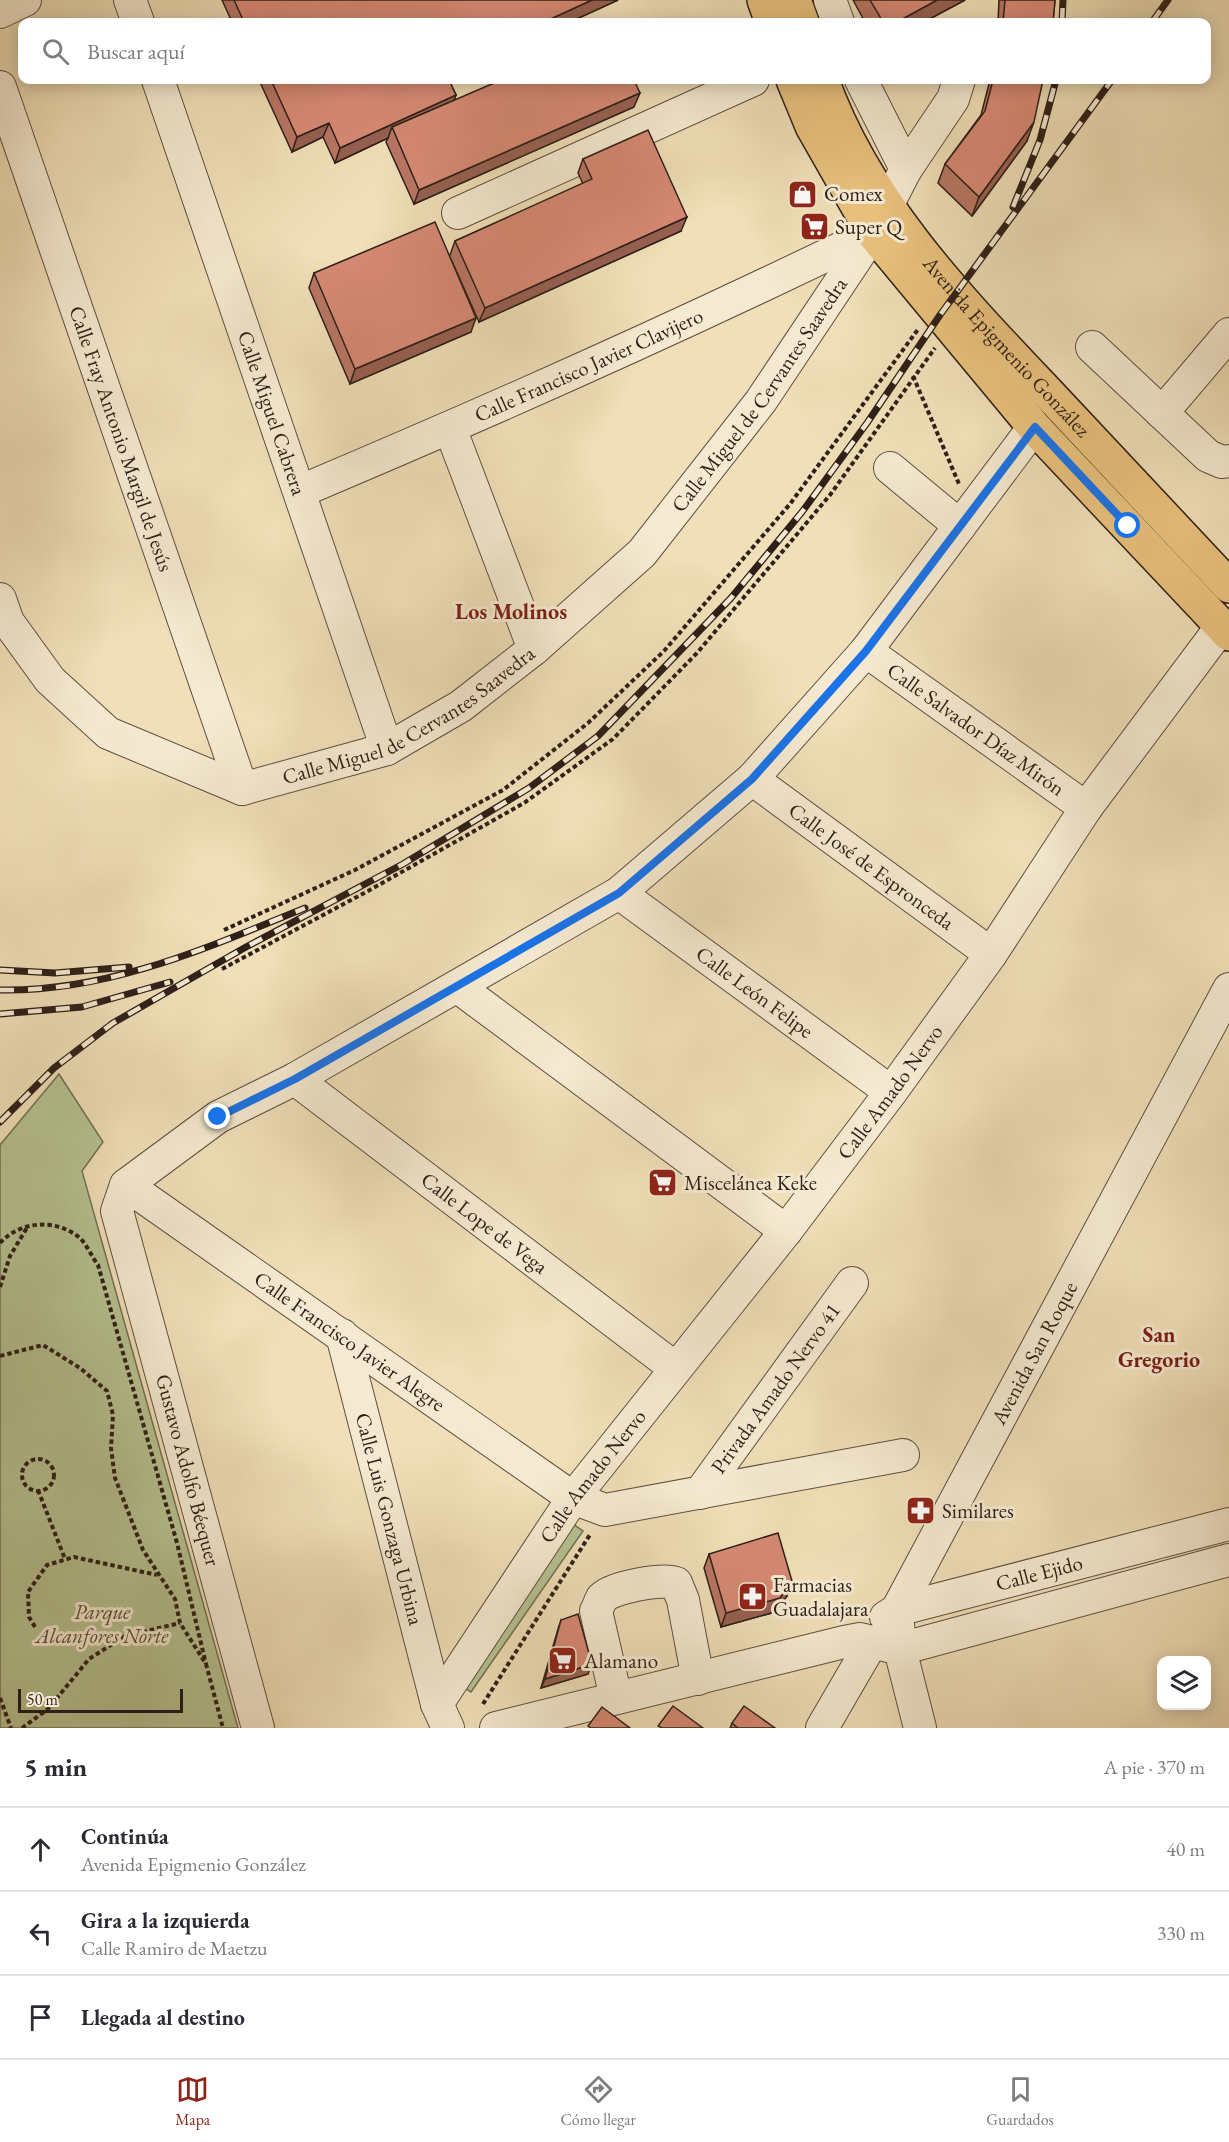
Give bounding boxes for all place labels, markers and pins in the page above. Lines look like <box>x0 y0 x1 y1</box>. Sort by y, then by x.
shop icon: Comex <box>787 178 819 210</box>
place label: Comex <box>824 180 883 207</box>
supermarket icon: Super Q <box>798 211 830 243</box>
place label: Super Q <box>835 213 905 241</box>
supermarket icon: Miscelánea Keke <box>647 1167 679 1199</box>
place label: Miscelánea Keke <box>684 1169 817 1196</box>
pharmacy icon: Similares <box>905 1495 937 1527</box>
place label: Similares <box>942 1497 1014 1524</box>
place label: Farmacias Guadalajara <box>773 1571 869 1622</box>
pharmacy icon: Farmacias Guadalajara <box>736 1581 768 1613</box>
supermarket icon: Alamano <box>547 1645 579 1677</box>
place label: Alamano <box>583 1647 658 1674</box>

